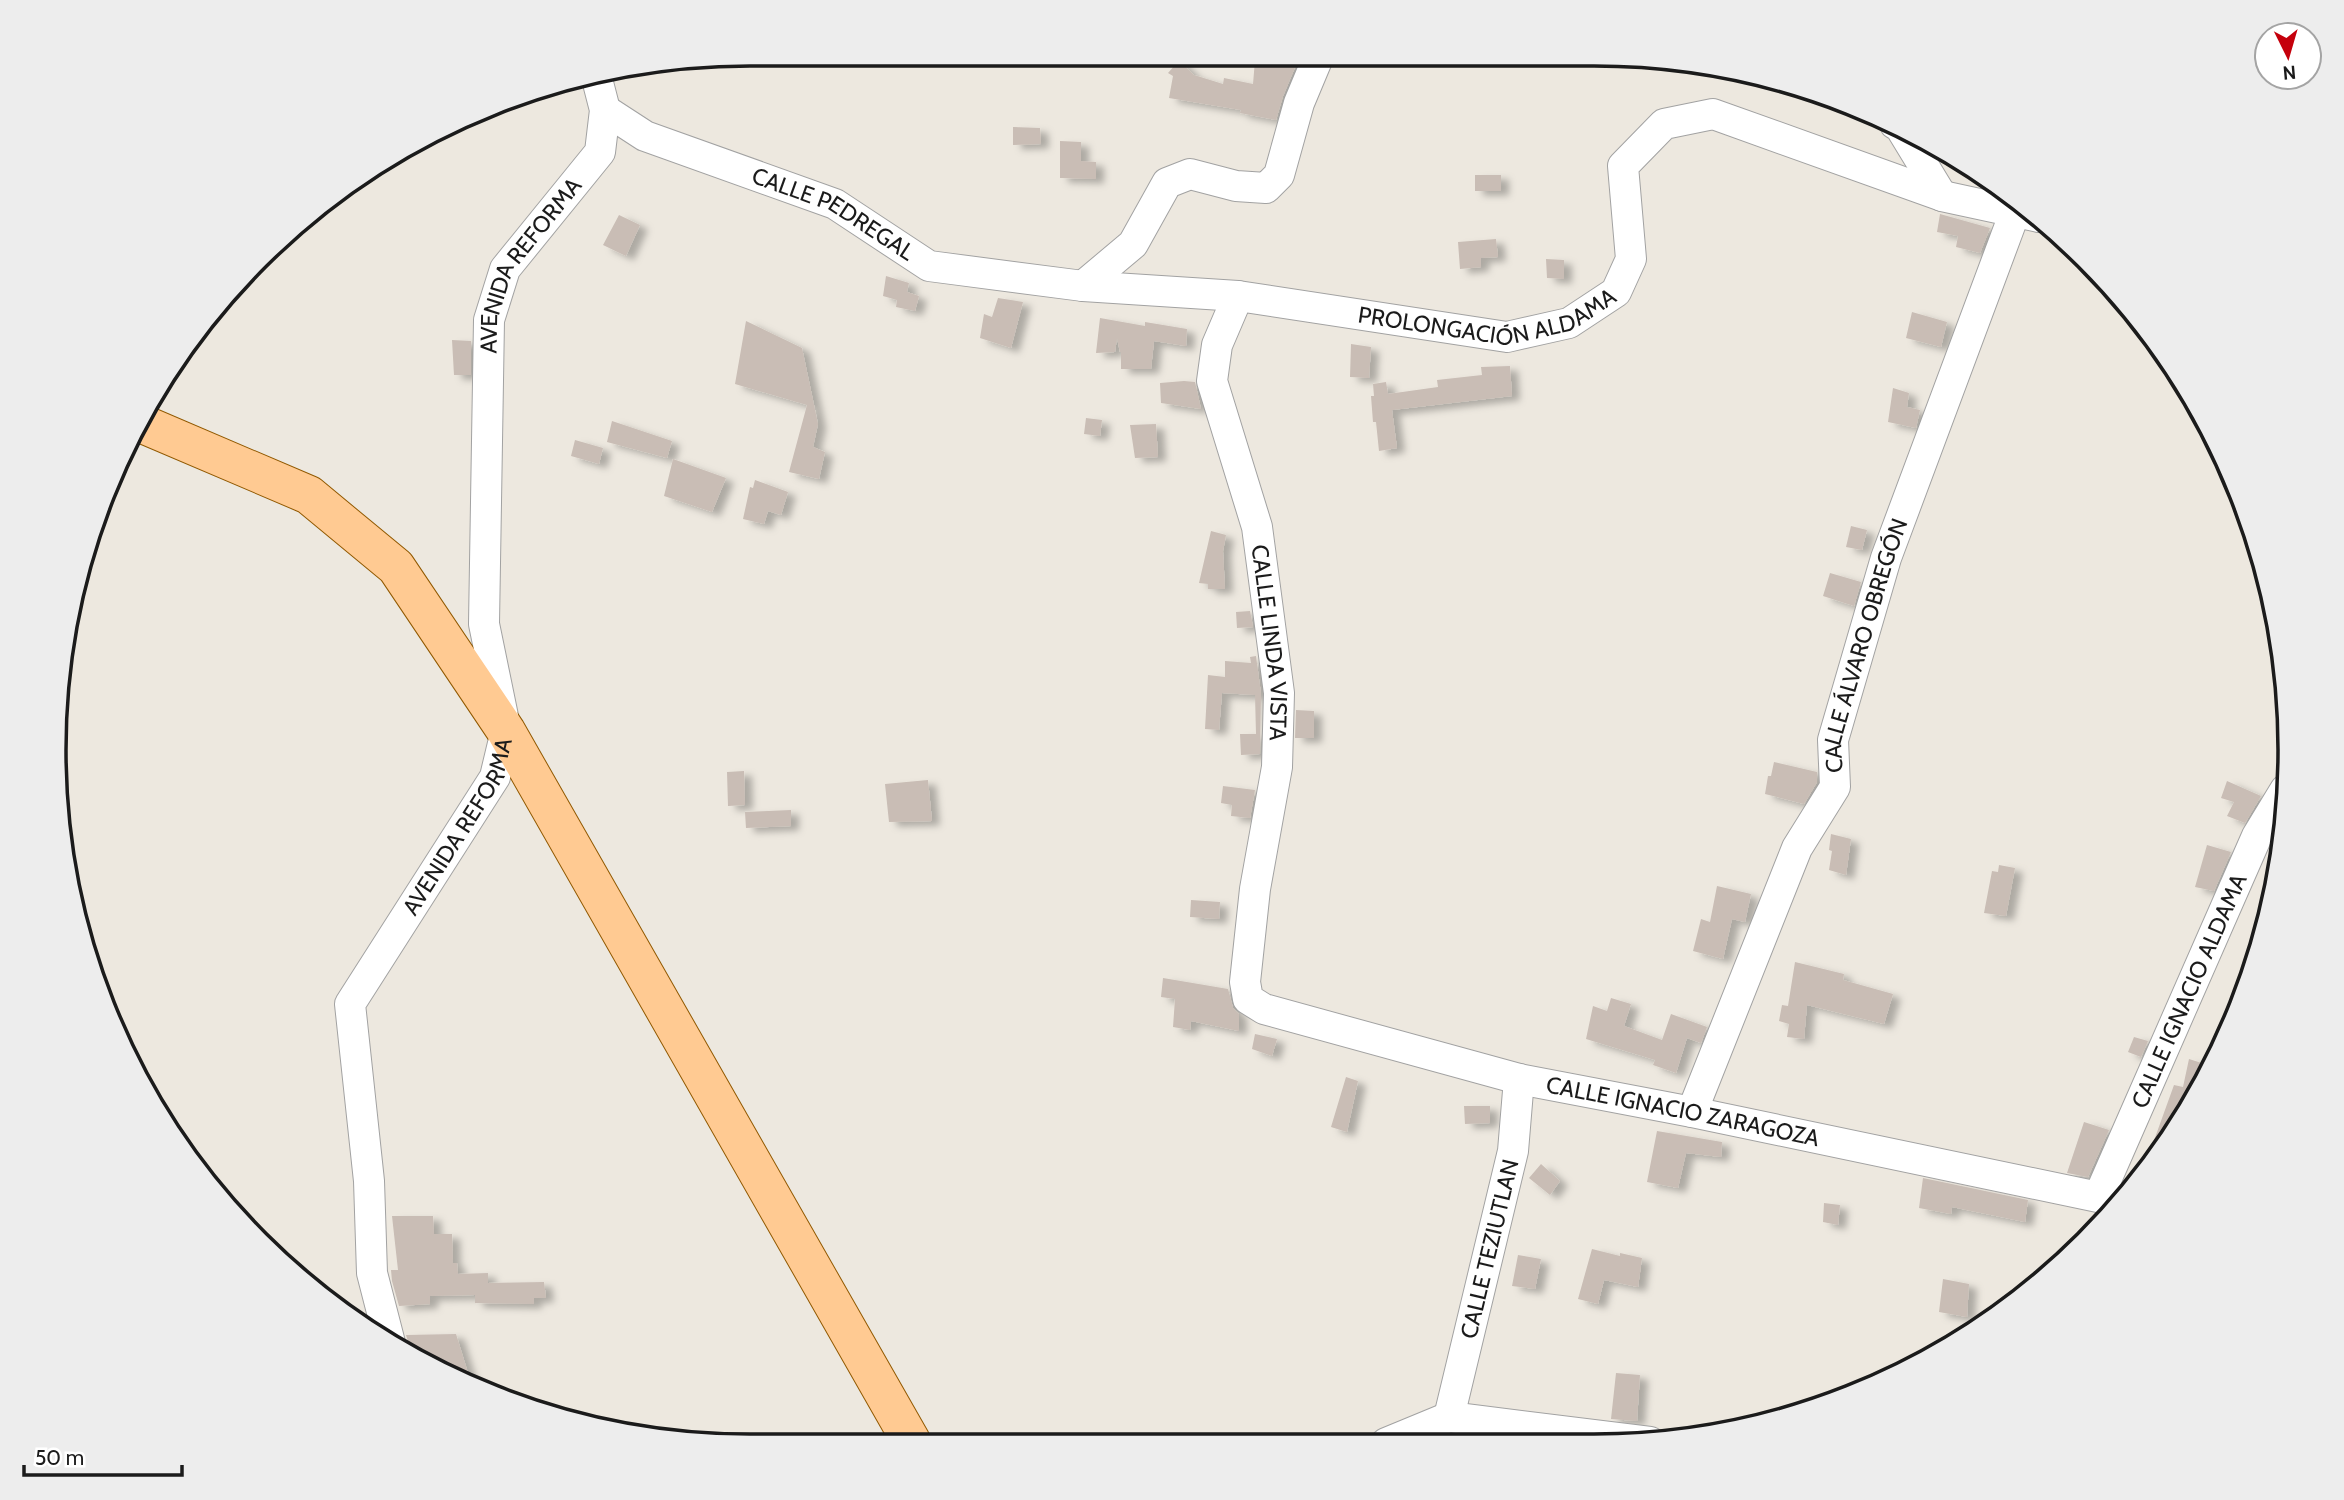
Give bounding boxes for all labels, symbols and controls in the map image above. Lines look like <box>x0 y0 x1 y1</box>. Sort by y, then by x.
north arrow <box>2253 21 2323 91</box>
text: N <box>2282 60 2297 84</box>
street label: CALLE PEDREGAL <box>748 161 920 267</box>
street label: AVENIDA REFORMA <box>474 172 587 354</box>
street label: PROLONGACIÓN ALDAMA <box>1356 282 1621 352</box>
street label: CALLE ÁLVARO OBREGÓN <box>1818 514 1914 773</box>
street label: CALLE LINDA VISTA <box>1245 543 1293 741</box>
street label: AVENIDA REFORMA <box>397 735 518 920</box>
street label: CALLE IGNACIO ALDAMA <box>2125 869 2253 1112</box>
street label: CALLE IGNACIO ZARAGOZA <box>1544 1071 1822 1152</box>
street label: CALLE TEZIUTLAN <box>1454 1156 1525 1341</box>
scale bar <box>24 1434 182 1478</box>
text: 50 m <box>35 1445 84 1470</box>

